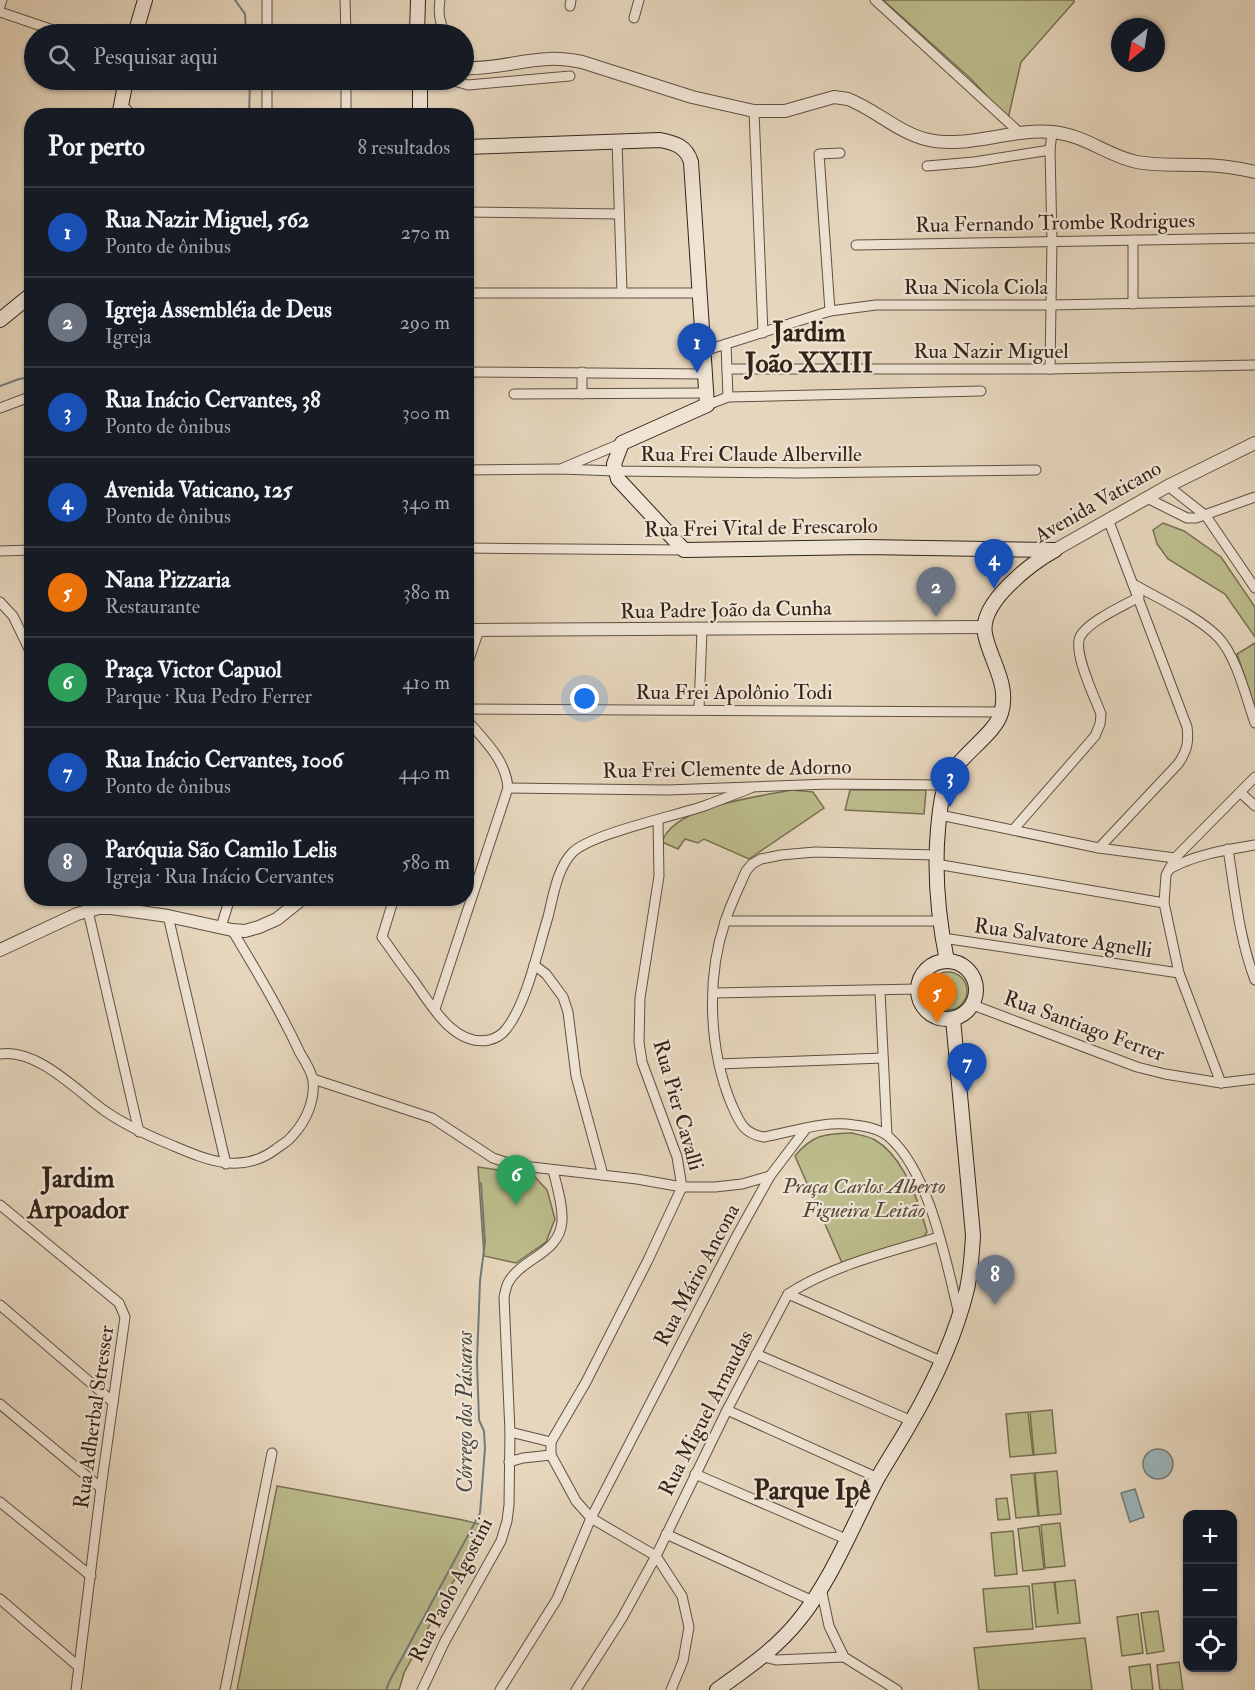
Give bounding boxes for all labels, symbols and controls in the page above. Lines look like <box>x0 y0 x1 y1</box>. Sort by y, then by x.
north arrow <box>1111 18 1165 72</box>
search box <box>24 24 474 90</box>
icon: search <box>45 41 78 74</box>
text: Pesquisar aqui <box>93 43 218 71</box>
text: Por perto <box>48 131 145 163</box>
text: 8 resultados <box>357 135 450 160</box>
text: Rua Nazir Miguel, 562 <box>105 206 309 234</box>
street label: Rua Fernando Trombe Rodrigues <box>915 207 1195 239</box>
text: 1 <box>64 220 71 245</box>
text: 270 m <box>401 220 450 245</box>
text: Ponto de ônibus <box>105 234 231 259</box>
street label: Rua Nicola Ciola <box>904 274 1049 301</box>
text: Igreja Assembléia de Deus <box>105 296 332 324</box>
text: 2 <box>62 310 73 335</box>
text: 290 m <box>400 310 450 335</box>
district label: Jardim João XXIII <box>743 316 873 380</box>
text: Igreja <box>105 324 152 349</box>
pin: 1 <box>678 324 716 373</box>
street label: Rua Nazir Miguel <box>913 338 1069 365</box>
text: Rua Inácio Cervantes, 38 <box>105 386 321 414</box>
text: 3 <box>64 400 71 425</box>
text: 300 m <box>402 400 450 425</box>
text: Ponto de ônibus <box>105 414 231 439</box>
street label: Rua Frei Claude Alberville <box>640 441 862 468</box>
street label: Avenida Vaticano <box>1029 455 1166 550</box>
text: Avenida Vaticano, 125 <box>105 476 292 504</box>
text: 4 <box>62 490 73 515</box>
text: 340 m <box>402 490 450 515</box>
text: Ponto de ônibus <box>105 504 231 529</box>
street label: Rua Frei Vital de Frescarolo <box>644 512 878 544</box>
pin: 4 <box>974 540 1014 589</box>
text: Nana Pizzaria <box>105 566 230 594</box>
pin: 2 <box>916 568 956 617</box>
text: 5 <box>63 580 72 605</box>
text: 380 m <box>403 580 450 605</box>
text: Restaurante <box>105 594 200 619</box>
street label: Rua Padre João da Cunha <box>620 595 832 625</box>
text: Praça Victor Capuol <box>105 656 282 684</box>
text: 6 <box>62 670 73 695</box>
text: 410 m <box>402 670 450 695</box>
street label: Rua Frei Apolônio Todi <box>635 679 833 706</box>
text: Parque · Rua Pedro Ferrer <box>105 684 312 709</box>
your location <box>570 684 599 713</box>
text: Rua Inácio Cervantes, 1006 <box>105 746 343 774</box>
street label: Rua Frei Clemente de Adorno <box>602 753 852 785</box>
pin: 3 <box>930 758 970 807</box>
text: 7 <box>63 760 72 785</box>
text: 440 m <box>398 760 450 785</box>
text: Ponto de ônibus <box>105 774 231 799</box>
text: Paróquia São Camilo Lelis <box>105 836 337 864</box>
text: 8 <box>63 850 72 875</box>
text: 580 m <box>402 850 450 875</box>
text: Igreja · Rua Inácio Cervantes <box>105 864 334 889</box>
street label: Rua Salvatore Agnelli <box>972 912 1154 964</box>
pin: 5 <box>918 974 956 1023</box>
street label: Rua Santiago Ferrer <box>1000 984 1168 1068</box>
street label: Rua Pier Cavalli <box>646 1036 710 1174</box>
pin: 7 <box>948 1044 986 1093</box>
pin: 6 <box>496 1156 536 1205</box>
district label: Jardim Arpoador <box>26 1162 130 1227</box>
park label: Praça Carlos Alberto Figueira Leitão <box>781 1173 946 1224</box>
street label: Rua Mário Ancona <box>648 1199 746 1351</box>
pin: 8 <box>976 1256 1014 1305</box>
street label: Rua Adherbal Stresser <box>68 1323 120 1510</box>
street label: Rua Miguel Arnaudas <box>653 1326 759 1500</box>
water label: Córrego dos Pássaros <box>451 1330 479 1493</box>
district label: Parque Ipê <box>753 1474 871 1508</box>
map controls <box>1183 1510 1237 1672</box>
button: + <box>1183 1510 1237 1564</box>
street label: Rua Paolo Agostini <box>403 1513 499 1667</box>
button: − <box>1183 1564 1237 1618</box>
button: locate <box>1183 1618 1237 1672</box>

